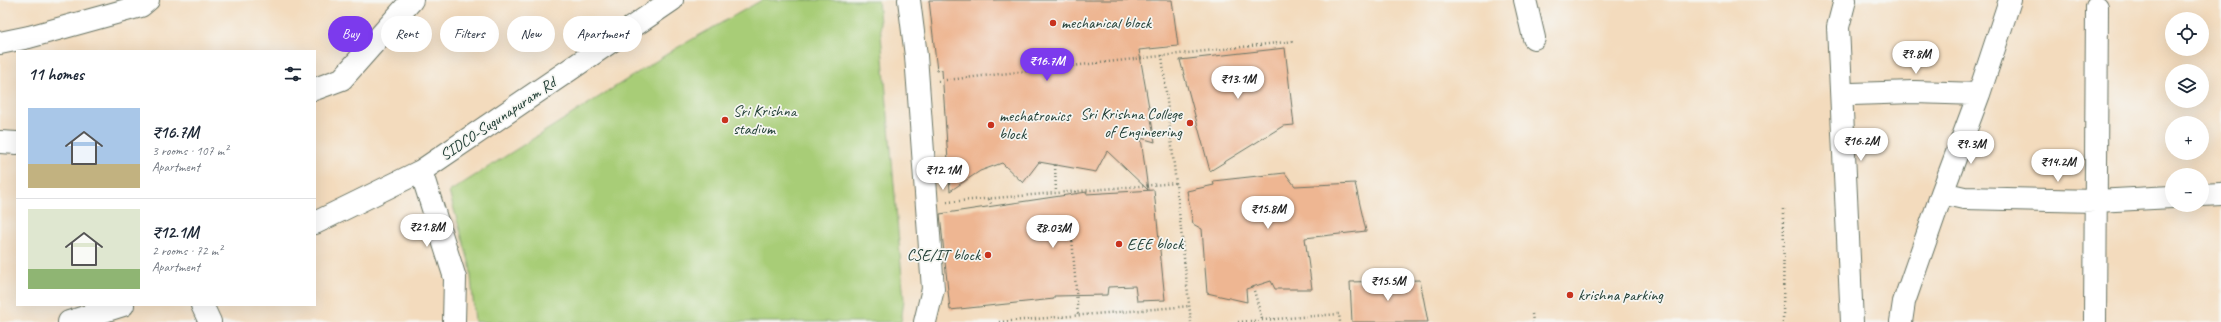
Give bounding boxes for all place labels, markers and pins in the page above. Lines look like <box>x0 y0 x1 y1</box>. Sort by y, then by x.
place label: mechanical block <box>1061 13 1152 33</box>
marker: mechanical block <box>1048 18 1058 28</box>
pin: ₹9.8M <box>1888 41 1944 75</box>
pin: ₹16.7M <box>1014 48 1080 82</box>
pin: ₹13.1M <box>1205 66 1271 100</box>
place label: Sri Krishna stadium <box>733 101 798 139</box>
place label: Sri Krishna College of Engineering <box>1080 104 1184 142</box>
place label: mechatronics block <box>999 106 1072 144</box>
marker: Sri Krishna stadium <box>720 115 730 125</box>
marker: Sri Krishna College of Engineering <box>1185 118 1195 128</box>
marker: mechatronics block <box>986 120 996 130</box>
pin: ₹16.2M <box>1828 128 1894 162</box>
pin: ₹9.3M <box>1943 131 1999 165</box>
pin: ₹14.2M <box>2025 149 2091 183</box>
pin: ₹12.1M <box>910 157 976 191</box>
pin: ₹15.8M <box>1235 196 1301 230</box>
pin: ₹21.8M <box>394 214 460 248</box>
pin: ₹8.03M <box>1020 215 1086 249</box>
place label: EEE block <box>1127 234 1184 254</box>
marker: EEE block <box>1114 239 1124 249</box>
place label: CSE/IT block <box>907 245 981 265</box>
marker: CSE/IT block <box>983 250 993 260</box>
pin: ₹15.5M <box>1355 268 1421 302</box>
place label: krishna parking <box>1578 285 1664 305</box>
marker: krishna parking <box>1565 290 1575 300</box>

